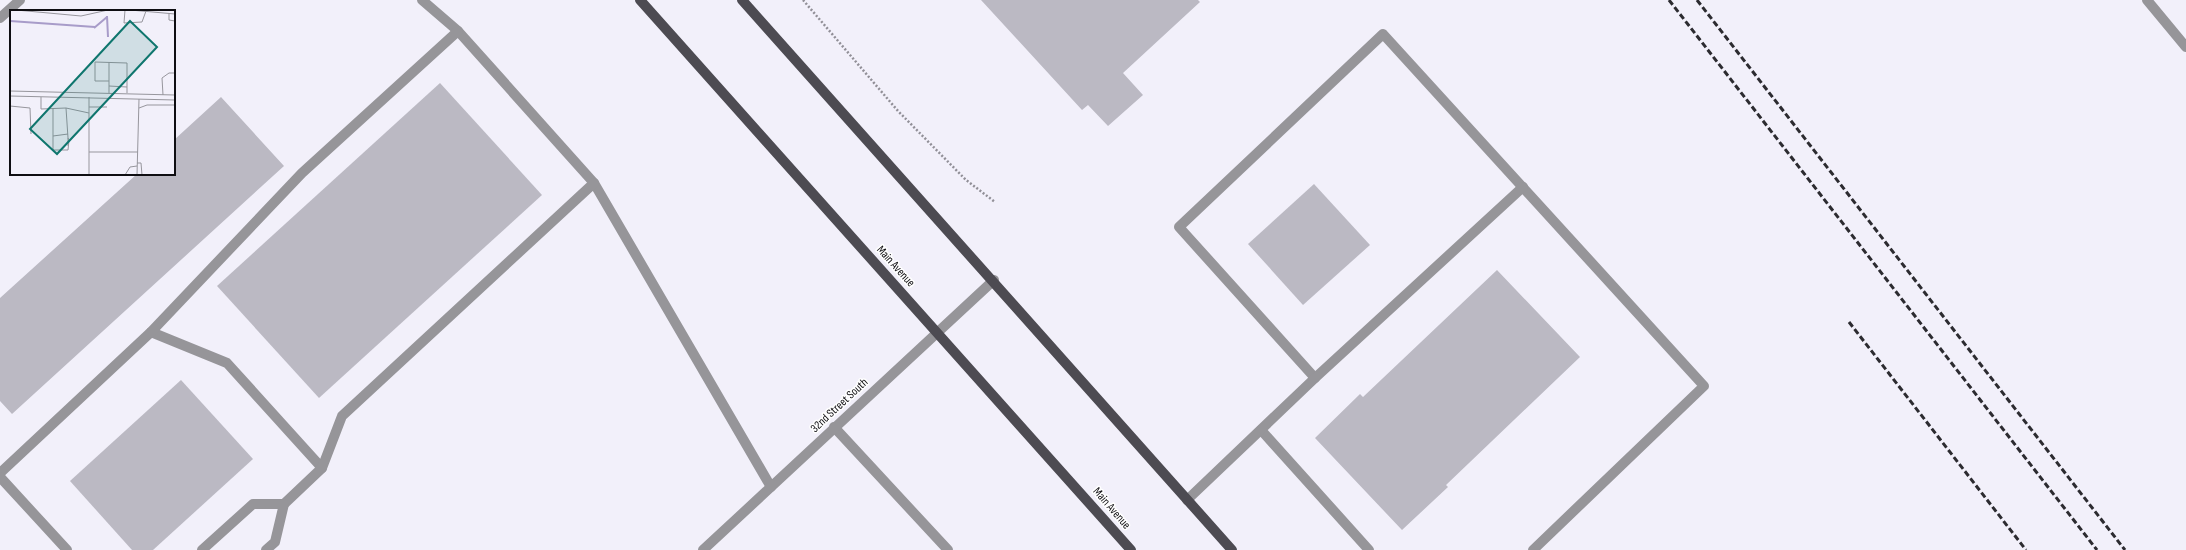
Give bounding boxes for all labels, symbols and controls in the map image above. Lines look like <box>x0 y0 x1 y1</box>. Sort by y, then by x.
inset map <box>10 10 175 175</box>
street label: Main Avenue <box>873 243 918 290</box>
street label: 32nd Street South <box>807 375 871 436</box>
street label: Main Avenue <box>1089 484 1134 532</box>

